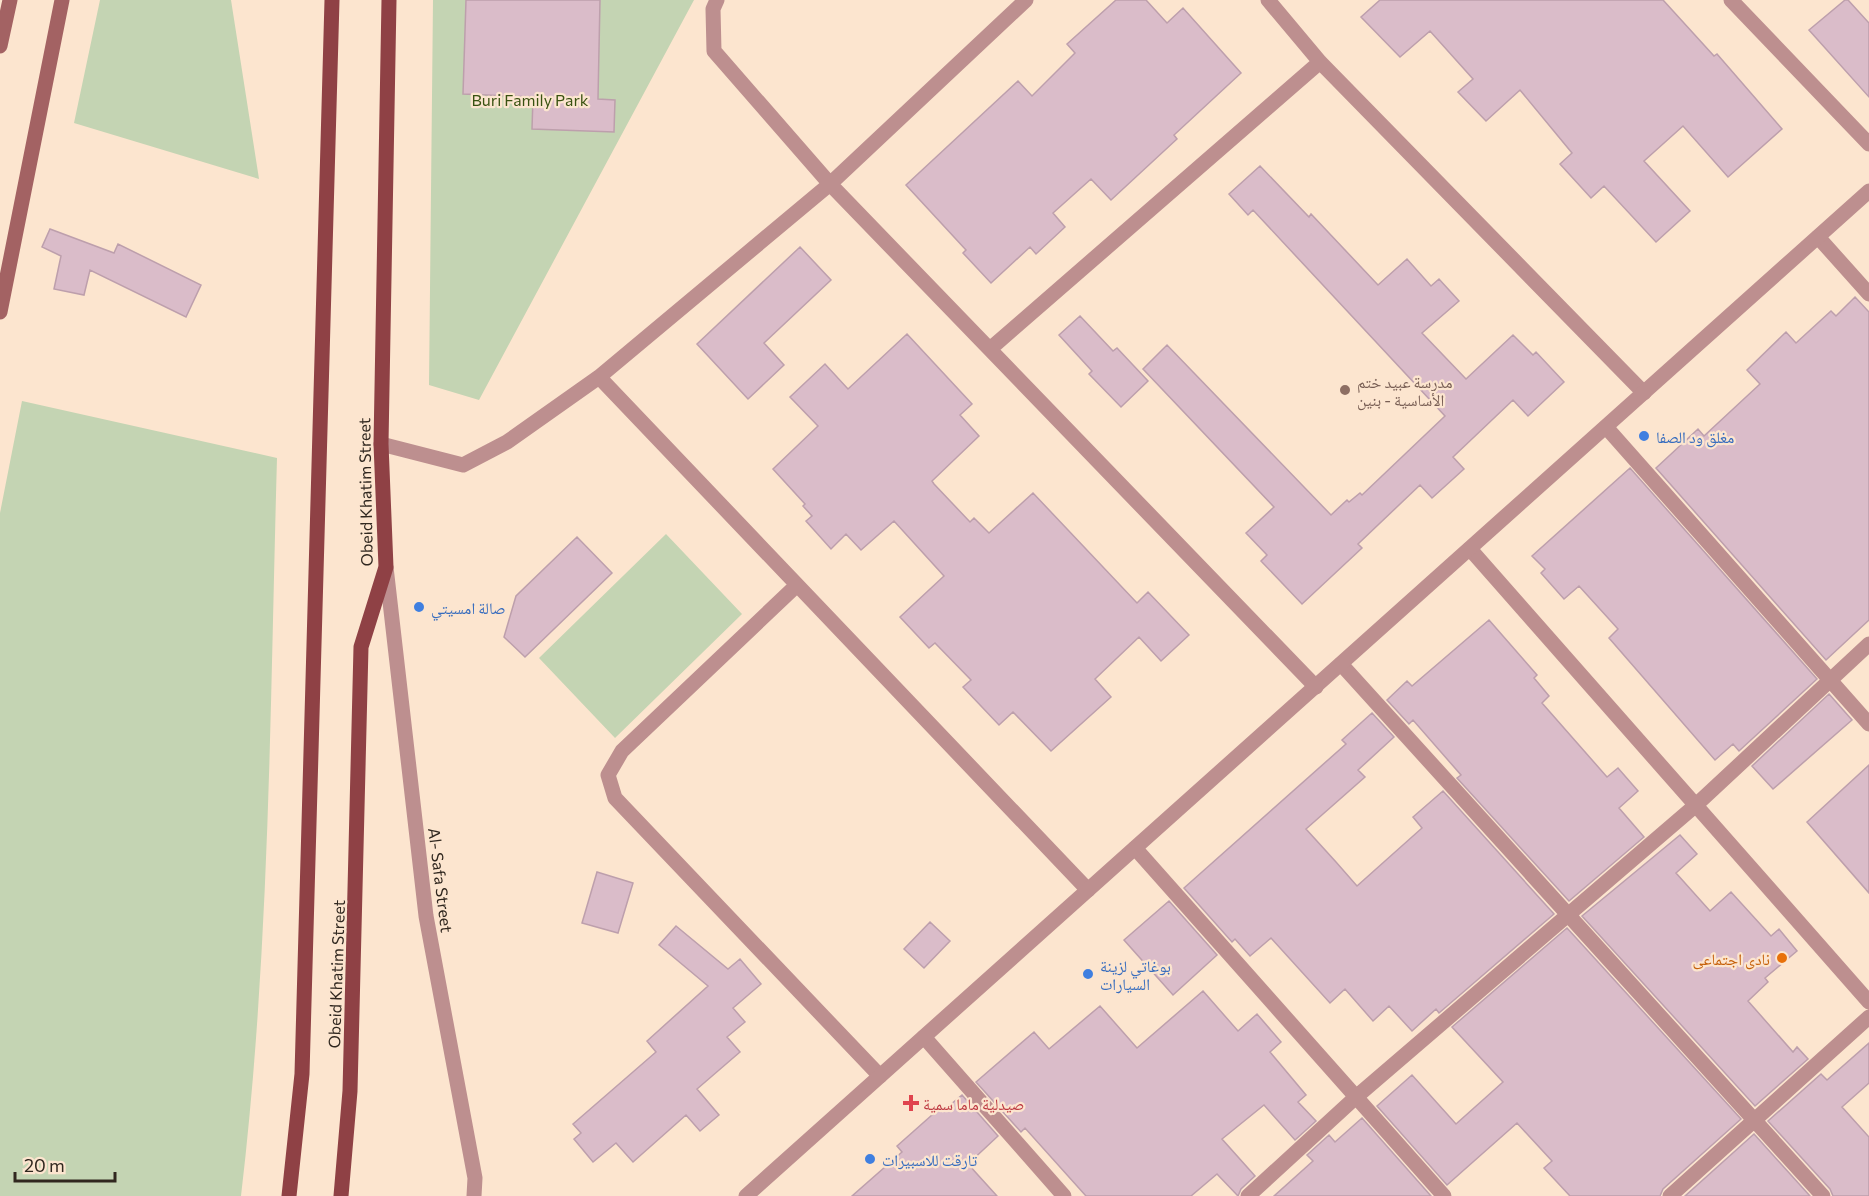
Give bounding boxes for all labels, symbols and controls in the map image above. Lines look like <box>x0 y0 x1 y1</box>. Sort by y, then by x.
park label: Buri Family Park <box>471 90 589 109</box>
place label: مدرسة عبيد ختم الأساسية - بنين <box>1357 372 1452 411</box>
marker: مدرسة عبيد ختم الأساسية - بنين <box>1338 383 1352 397</box>
street label: Obeid Khatim Street <box>354 417 376 566</box>
place label: مغلق ود الصفا <box>1656 427 1734 448</box>
marker: مغلق ود الصفا <box>1637 429 1651 443</box>
place label: صالة امسيتي <box>431 598 506 621</box>
marker: صالة امسيتي <box>412 600 426 614</box>
street label: Al- Safa Street <box>425 826 457 934</box>
street label: Obeid Khatim Street <box>324 899 348 1049</box>
place label: نادى اجتماعى <box>1693 949 1770 970</box>
marker: نادى اجتماعى <box>1775 951 1789 965</box>
place label: بوغاتي لزينة السيارات <box>1100 956 1171 994</box>
marker: بوغاتي لزينة السيارات <box>1081 967 1095 981</box>
place label: صيدلية ماما سمية <box>923 1094 1024 1113</box>
marker: صيدلية ماما سمية <box>904 1096 918 1110</box>
scale bar <box>15 1145 116 1183</box>
place label: تارقت للاسبيرات <box>882 1150 978 1170</box>
marker: تارقت للاسبيرات <box>863 1152 877 1166</box>
text: 20 m <box>24 1154 65 1176</box>

